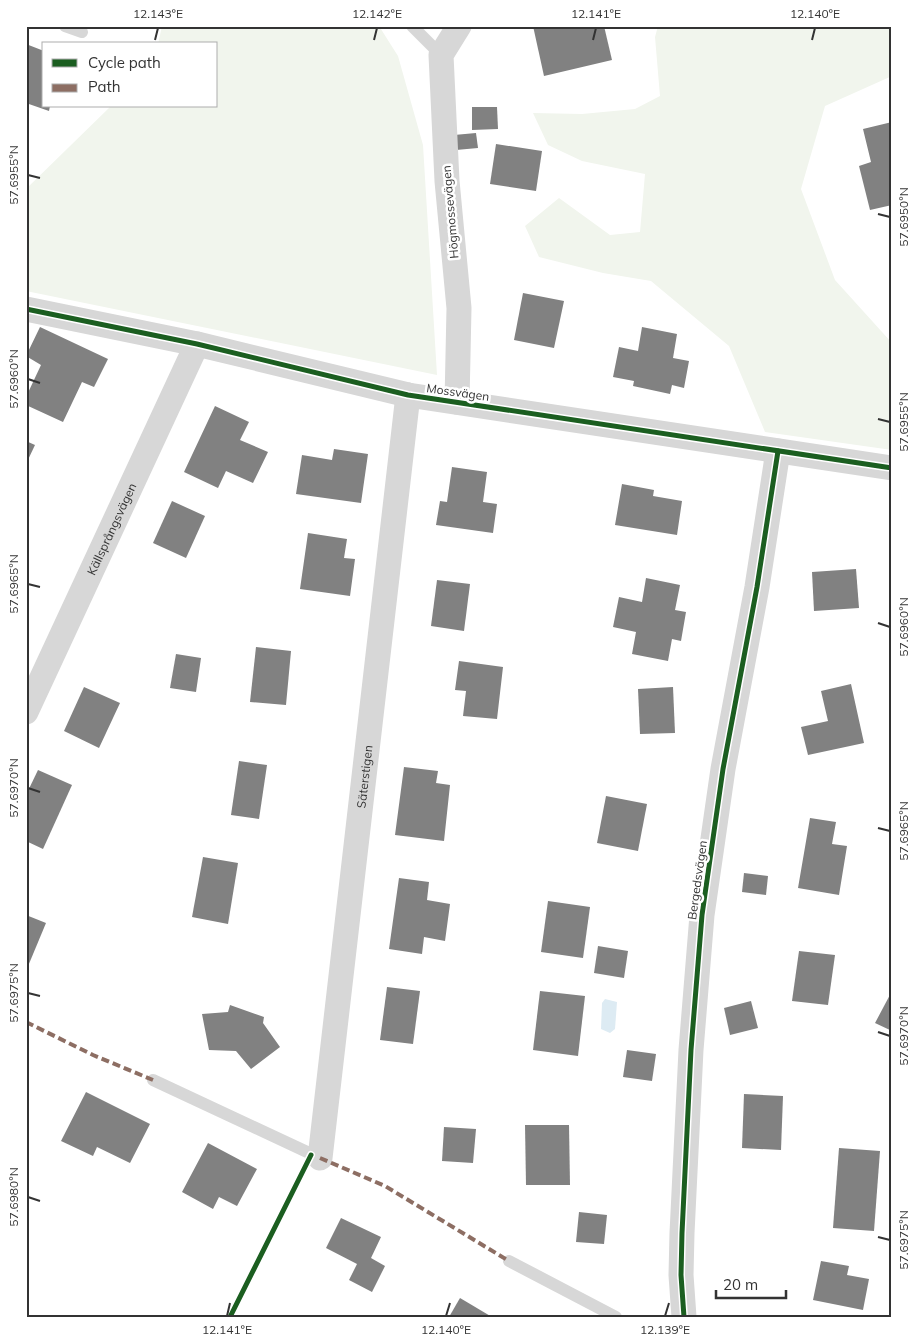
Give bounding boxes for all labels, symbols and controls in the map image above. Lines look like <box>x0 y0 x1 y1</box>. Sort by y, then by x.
text: 12.143°E <box>133 6 183 21</box>
text: 12.142°E <box>352 6 402 21</box>
text: 12.141°E <box>571 6 621 21</box>
text: 12.140°E <box>790 6 840 21</box>
legend <box>42 42 218 108</box>
text: Cycle path <box>88 53 161 72</box>
text: Path <box>88 77 120 96</box>
text: 57.6955°N <box>6 145 21 205</box>
street label: Högmossevägen <box>438 165 462 259</box>
text: 57.6950°N <box>896 187 911 247</box>
text: 57.6960°N <box>6 349 21 409</box>
street label: Mossvägen <box>426 380 490 404</box>
text: 57.6955°N <box>896 392 911 452</box>
street label: Källsprångsvägen <box>83 480 139 577</box>
text: 57.6965°N <box>6 554 21 614</box>
text: 57.6960°N <box>896 597 911 657</box>
street label: Säterstigen <box>353 744 375 809</box>
text: 57.6970°N <box>6 758 21 818</box>
text: 57.6965°N <box>896 801 911 861</box>
street label: Bergedsvägen <box>684 839 710 921</box>
text: 57.6975°N <box>6 963 21 1023</box>
text: 57.6970°N <box>896 1006 911 1066</box>
text: 57.6980°N <box>6 1167 21 1227</box>
text: 57.6975°N <box>896 1210 911 1270</box>
scale bar <box>716 1268 786 1300</box>
text: 20 m <box>723 1275 758 1294</box>
text: 12.141°E <box>202 1322 252 1337</box>
text: 12.140°E <box>421 1322 471 1337</box>
text: 12.139°E <box>640 1322 690 1337</box>

